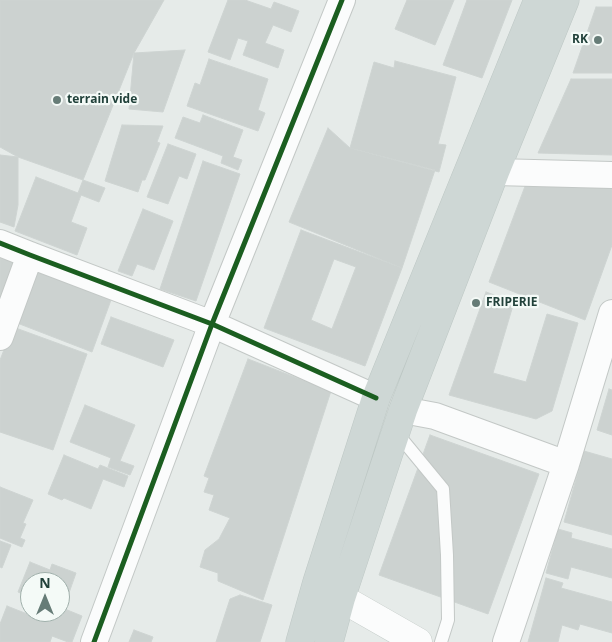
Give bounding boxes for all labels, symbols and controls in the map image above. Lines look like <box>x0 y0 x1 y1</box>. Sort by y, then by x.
place label: RK <box>572 33 588 47</box>
marker: RK <box>592 34 604 46</box>
place label: terrain vide <box>67 93 137 107</box>
marker: terrain vide <box>51 94 63 106</box>
place label: FRIPERIE <box>486 296 537 310</box>
marker: FRIPERIE <box>470 297 482 309</box>
north arrow <box>20 572 70 622</box>
text: N <box>39 573 51 592</box>

